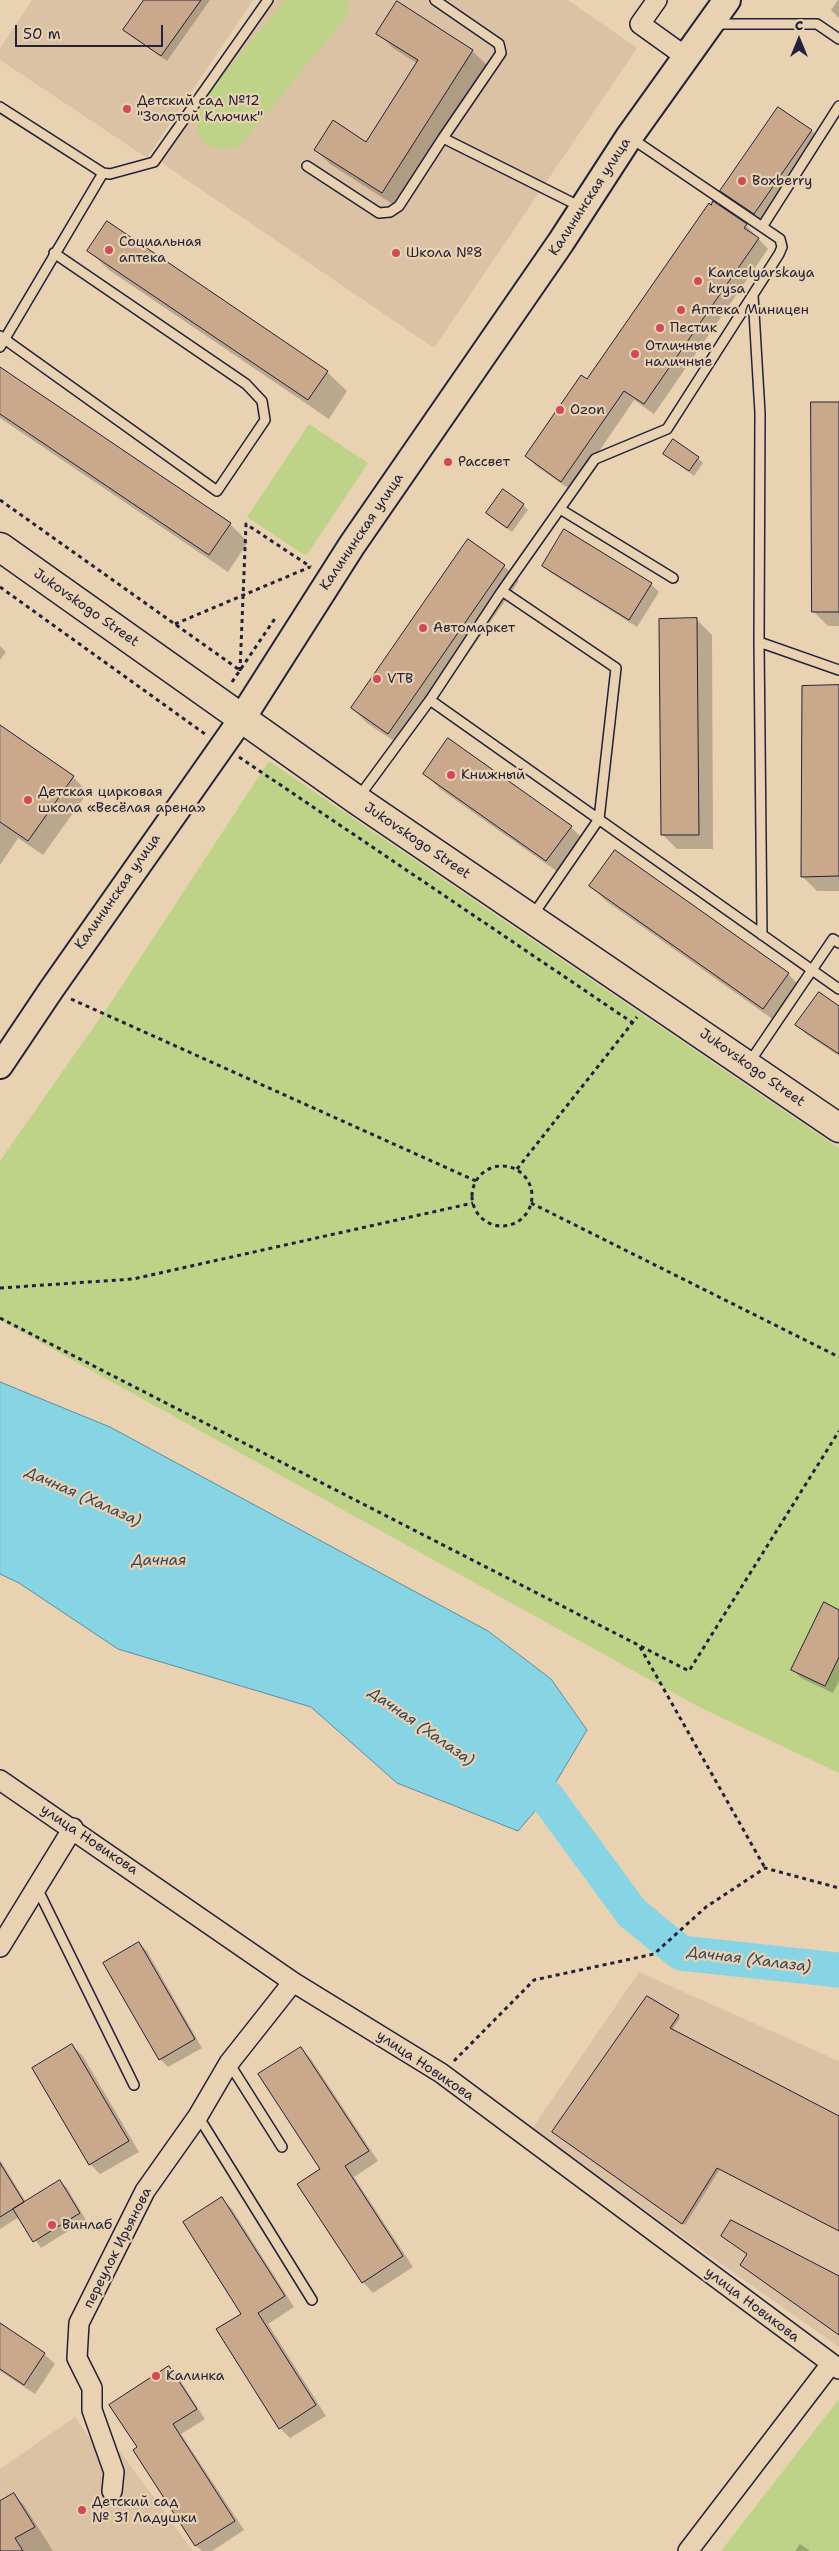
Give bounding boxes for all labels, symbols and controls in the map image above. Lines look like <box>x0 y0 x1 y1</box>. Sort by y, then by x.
scale bar <box>18 15 165 47</box>
north arrow <box>774 15 824 65</box>
text: С <box>795 16 803 34</box>
text: 50 m <box>23 24 61 44</box>
place label: Детский сад №12 "Золотой Ключик" <box>137 93 263 125</box>
marker: Детский сад №12 "Золотой Ключик" <box>121 103 133 115</box>
street label: Калининская улица <box>546 135 634 259</box>
place label: Boxberry <box>752 173 812 189</box>
marker: Boxberry <box>736 175 748 187</box>
place label: Социальная аптека <box>119 234 202 266</box>
marker: Социальная аптека <box>103 244 115 256</box>
place label: Школа №8 <box>406 245 483 261</box>
marker: Школа №8 <box>390 247 402 259</box>
place label: Kancelyarskaya krysa <box>708 265 814 298</box>
marker: Kancelyarskaya krysa <box>692 275 704 287</box>
place label: Аптека Миницен <box>691 302 809 318</box>
marker: Аптека Миницен <box>675 304 687 316</box>
place label: Пестик <box>670 320 717 336</box>
marker: Пестик <box>654 322 666 334</box>
place label: Отличные наличные <box>645 338 712 371</box>
marker: Отличные наличные <box>629 348 641 360</box>
place label: Ozon <box>570 402 605 418</box>
marker: Ozon <box>554 404 566 416</box>
place label: Рассвет <box>458 454 510 470</box>
marker: Рассвет <box>442 456 454 468</box>
street label: Калининская улица <box>317 470 407 594</box>
street label: Jukovskogo Street <box>30 565 142 651</box>
place label: Автомаркет <box>433 620 515 636</box>
marker: Автомаркет <box>417 622 429 634</box>
place label: VTB <box>387 671 413 687</box>
marker: VTB <box>371 673 383 685</box>
place label: Книжный <box>461 767 525 783</box>
marker: Книжный <box>445 769 457 781</box>
place label: Детская цирковая школа «Весёлая арена» <box>38 784 206 816</box>
marker: Детская цирковая школа «Весёлая арена» <box>22 794 34 806</box>
street label: Jukovskogo Street <box>361 799 473 883</box>
street label: Калининская улица <box>72 831 164 953</box>
street label: Jukovskogo Street <box>696 1025 808 1111</box>
water label: Дачная (Халаза) <box>22 1463 144 1531</box>
water label: Дачная <box>132 1552 186 1570</box>
water label: Дачная (Халаза) <box>365 1684 477 1770</box>
street label: улица Новикова <box>37 1801 141 1879</box>
water label: Дачная (Халаза) <box>686 1943 812 1977</box>
street label: улица Новикова <box>373 2027 477 2105</box>
street label: переулок Ирьянова <box>80 2185 156 2311</box>
place label: Винлаб <box>62 2217 112 2233</box>
marker: Винлаб <box>46 2219 58 2231</box>
street label: улица Новикова <box>701 2264 803 2346</box>
place label: Калинка <box>166 2368 225 2384</box>
marker: Калинка <box>150 2370 162 2382</box>
place label: Детский сад № 31 Ладушки <box>92 2494 197 2526</box>
marker: Детский сад № 31 Ладушки <box>76 2504 88 2516</box>

